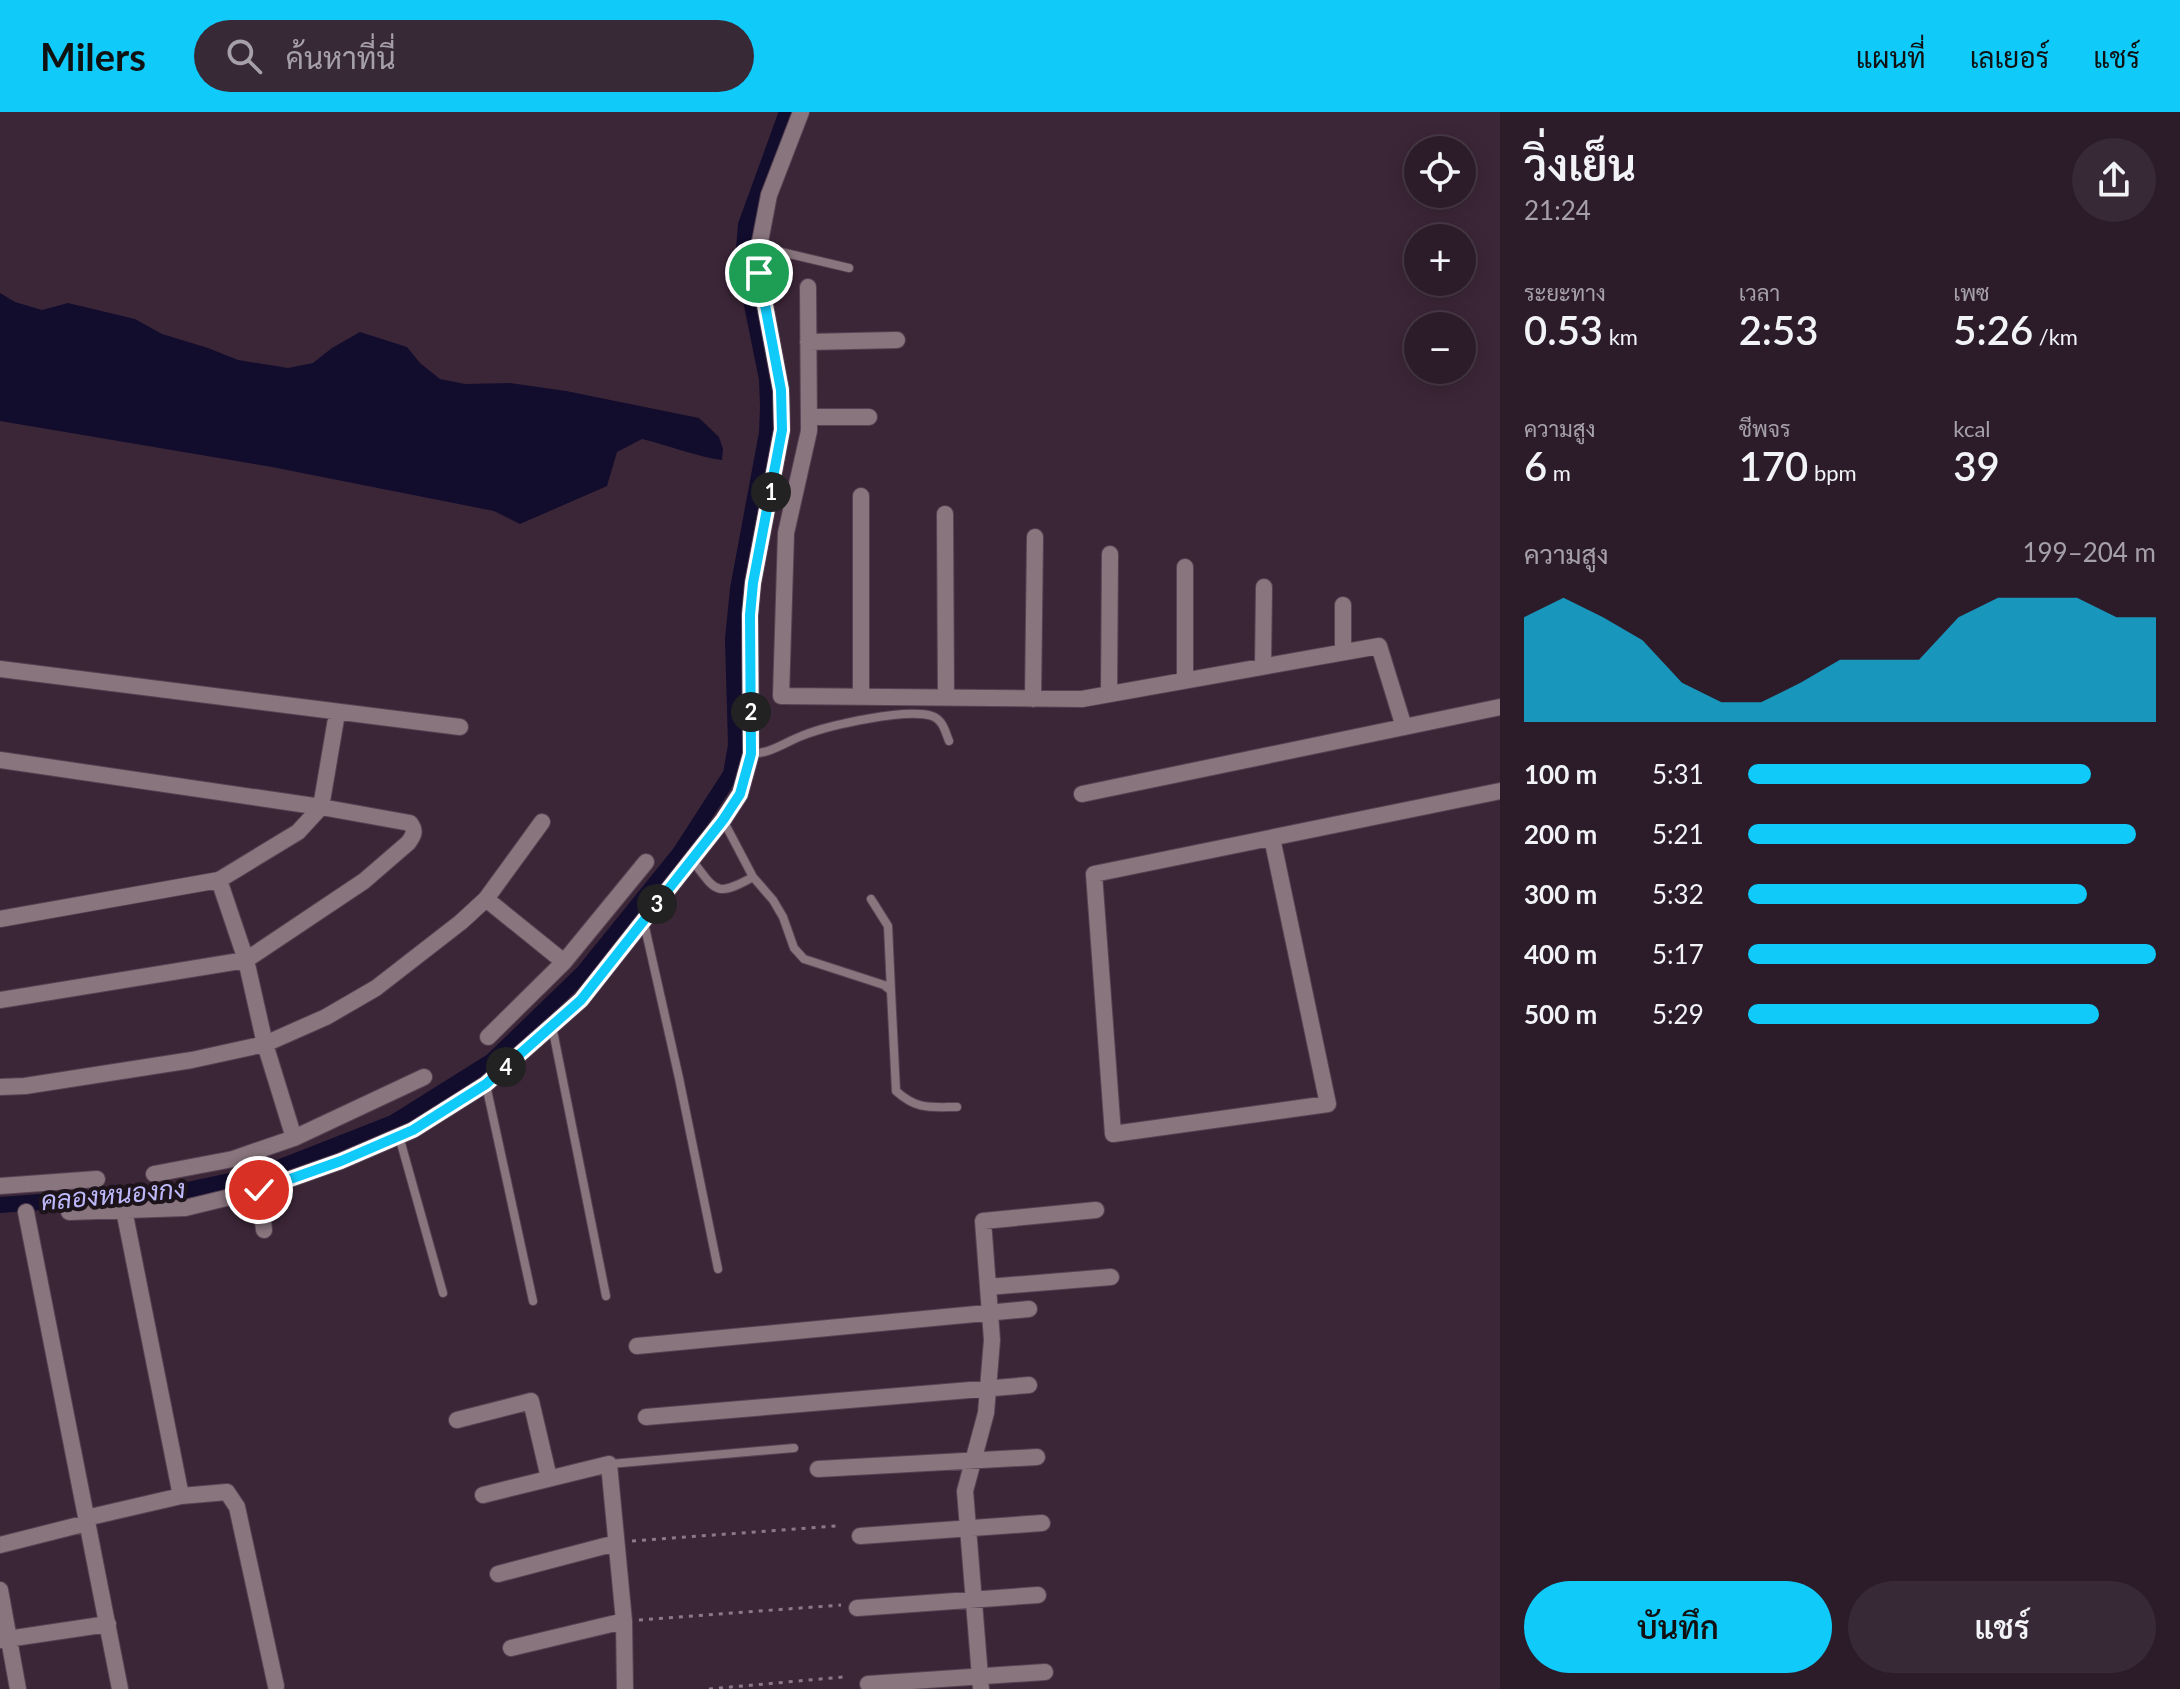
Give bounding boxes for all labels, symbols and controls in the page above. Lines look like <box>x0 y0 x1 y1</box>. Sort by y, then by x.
search box <box>194 20 754 92</box>
text: Milers <box>40 33 146 79</box>
icon: search <box>222 34 266 78</box>
text: ค้นหาที่นี่ <box>286 39 396 75</box>
text: แผนที่ <box>1856 40 1926 74</box>
text: เลเยอร์ <box>1970 40 2049 74</box>
text: แชร์ <box>2093 40 2140 74</box>
map controls <box>1404 136 1476 384</box>
button: locate <box>1404 136 1476 208</box>
text: วิ่งเย็น <box>1524 138 1636 190</box>
button: share <box>2072 138 2156 222</box>
text: 21:24 <box>1524 194 1591 226</box>
button: + <box>1404 224 1476 296</box>
pin <box>725 239 793 307</box>
icon: arrive <box>737 251 781 295</box>
text: ระยะทาง <box>1524 279 1606 306</box>
text: เวลา <box>1739 279 1780 306</box>
text: เพซ <box>1953 279 1990 306</box>
text: 0.53 <box>1524 306 1603 354</box>
text: 2:53 <box>1739 306 1818 354</box>
text: 5:26 <box>1953 306 2033 354</box>
button: − <box>1404 312 1476 384</box>
text: km <box>1603 323 1638 350</box>
text: /km <box>2033 323 2078 350</box>
text: ความสูง <box>1524 415 1595 442</box>
text: ชีพจร <box>1739 415 1791 442</box>
text: kcal <box>1953 415 1991 442</box>
text: 6 <box>1524 442 1547 490</box>
text: 170 <box>1739 442 1808 490</box>
text: 39 <box>1953 442 2000 490</box>
text: m <box>1547 459 1571 486</box>
text: bpm <box>1808 459 1857 486</box>
pin: 1 <box>751 472 791 512</box>
text: 1 <box>765 478 777 505</box>
text: 199–204 m <box>2022 536 2156 568</box>
text: ความสูง <box>1524 538 1608 570</box>
pin: 2 <box>731 692 771 732</box>
text: 2 <box>745 698 757 725</box>
text: 100 m <box>1524 758 1597 790</box>
text: 5:31 <box>1652 758 1704 790</box>
text: 200 m <box>1524 818 1597 850</box>
text: 5:21 <box>1652 818 1704 850</box>
text: 300 m <box>1524 878 1597 910</box>
text: 5:32 <box>1652 878 1704 910</box>
pin: 3 <box>637 884 677 924</box>
text: 3 <box>651 890 663 917</box>
text: 400 m <box>1524 938 1597 970</box>
text: 5:17 <box>1652 938 1704 970</box>
text: 500 m <box>1524 998 1597 1030</box>
text: 5:29 <box>1652 998 1704 1030</box>
pin: 4 <box>486 1047 526 1087</box>
text: 4 <box>500 1053 512 1080</box>
pin <box>225 1156 293 1224</box>
icon: check <box>237 1168 281 1212</box>
water label: คลองหนองกง <box>39 1172 186 1216</box>
button: บันทึก <box>1524 1581 1832 1673</box>
button: แชร์ <box>1848 1581 2156 1673</box>

